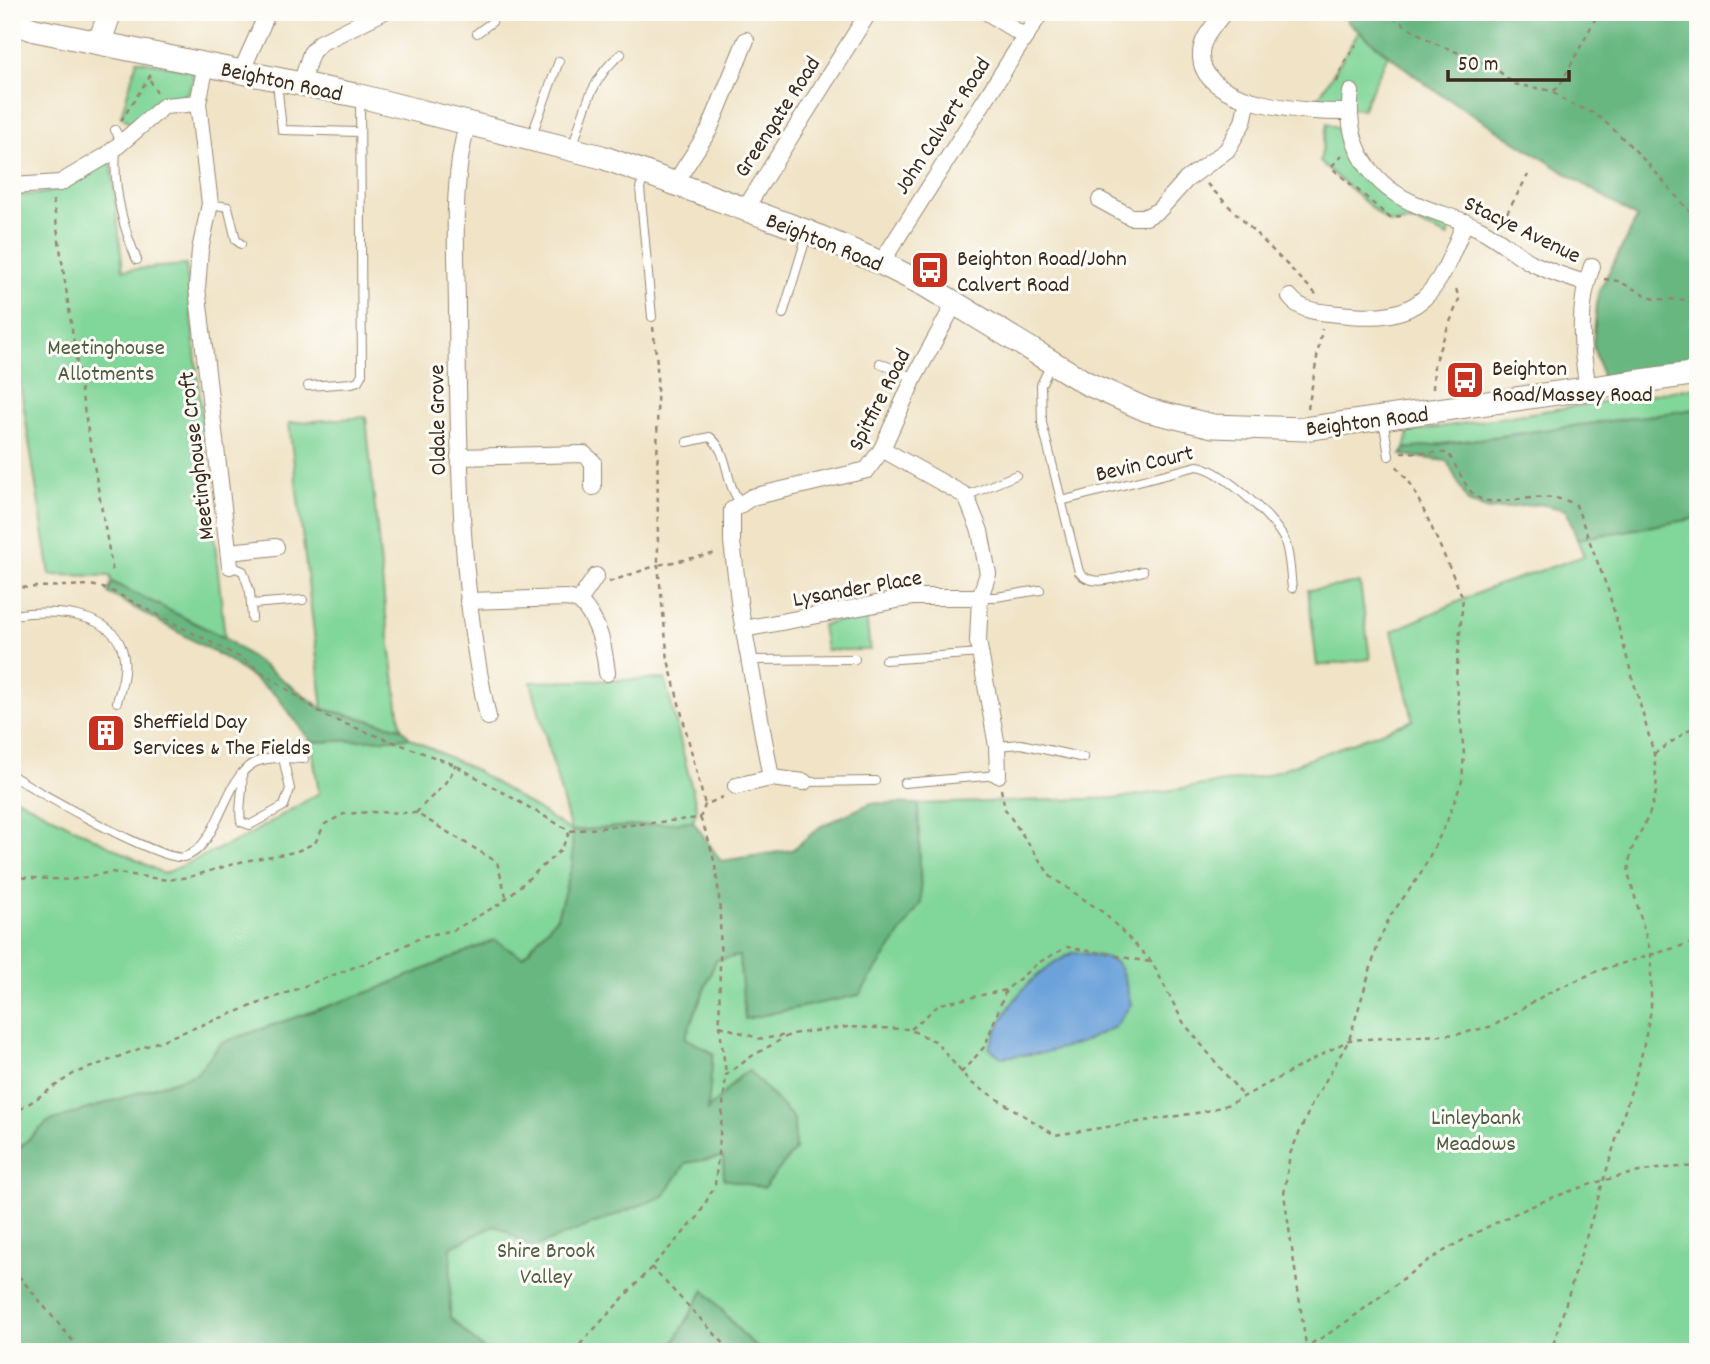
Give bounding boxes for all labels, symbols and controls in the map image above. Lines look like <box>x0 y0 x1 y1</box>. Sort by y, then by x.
scale bar <box>1448 38 1568 82</box>
street label: Greengate Road <box>727 51 831 185</box>
text: 50 m <box>1458 51 1498 81</box>
street label: John Calvert Road <box>887 52 1001 202</box>
street label: Beighton Road <box>217 54 345 112</box>
street label: Stacye Avenue <box>1457 189 1585 274</box>
street label: Beighton Road <box>760 206 887 283</box>
place label: Beighton Road/John Calvert Road <box>957 244 1127 303</box>
bus stop icon: Beighton Road/John Calvert Road <box>909 249 951 291</box>
park label: Meetinghouse Allotments <box>47 333 165 392</box>
street label: Spitfire Road <box>841 344 921 458</box>
place label: Beighton Road/Massey Road <box>1492 354 1653 413</box>
bus stop icon: Beighton Road/Massey Road <box>1444 359 1486 401</box>
street label: Oldale Grove <box>422 364 457 476</box>
street label: Meetinghouse Croft <box>172 369 225 542</box>
street label: Beighton Road <box>1304 400 1431 447</box>
street label: Bevin Court <box>1093 438 1197 493</box>
street label: Lysander Place <box>790 563 925 618</box>
place label: Sheffield Day Services & The Fields <box>133 707 311 766</box>
building icon: Sheffield Day Services & The Fields <box>85 712 127 754</box>
park label: Linleybank Meadows <box>1431 1103 1521 1162</box>
park label: Shire Brook Valley <box>497 1236 595 1295</box>

